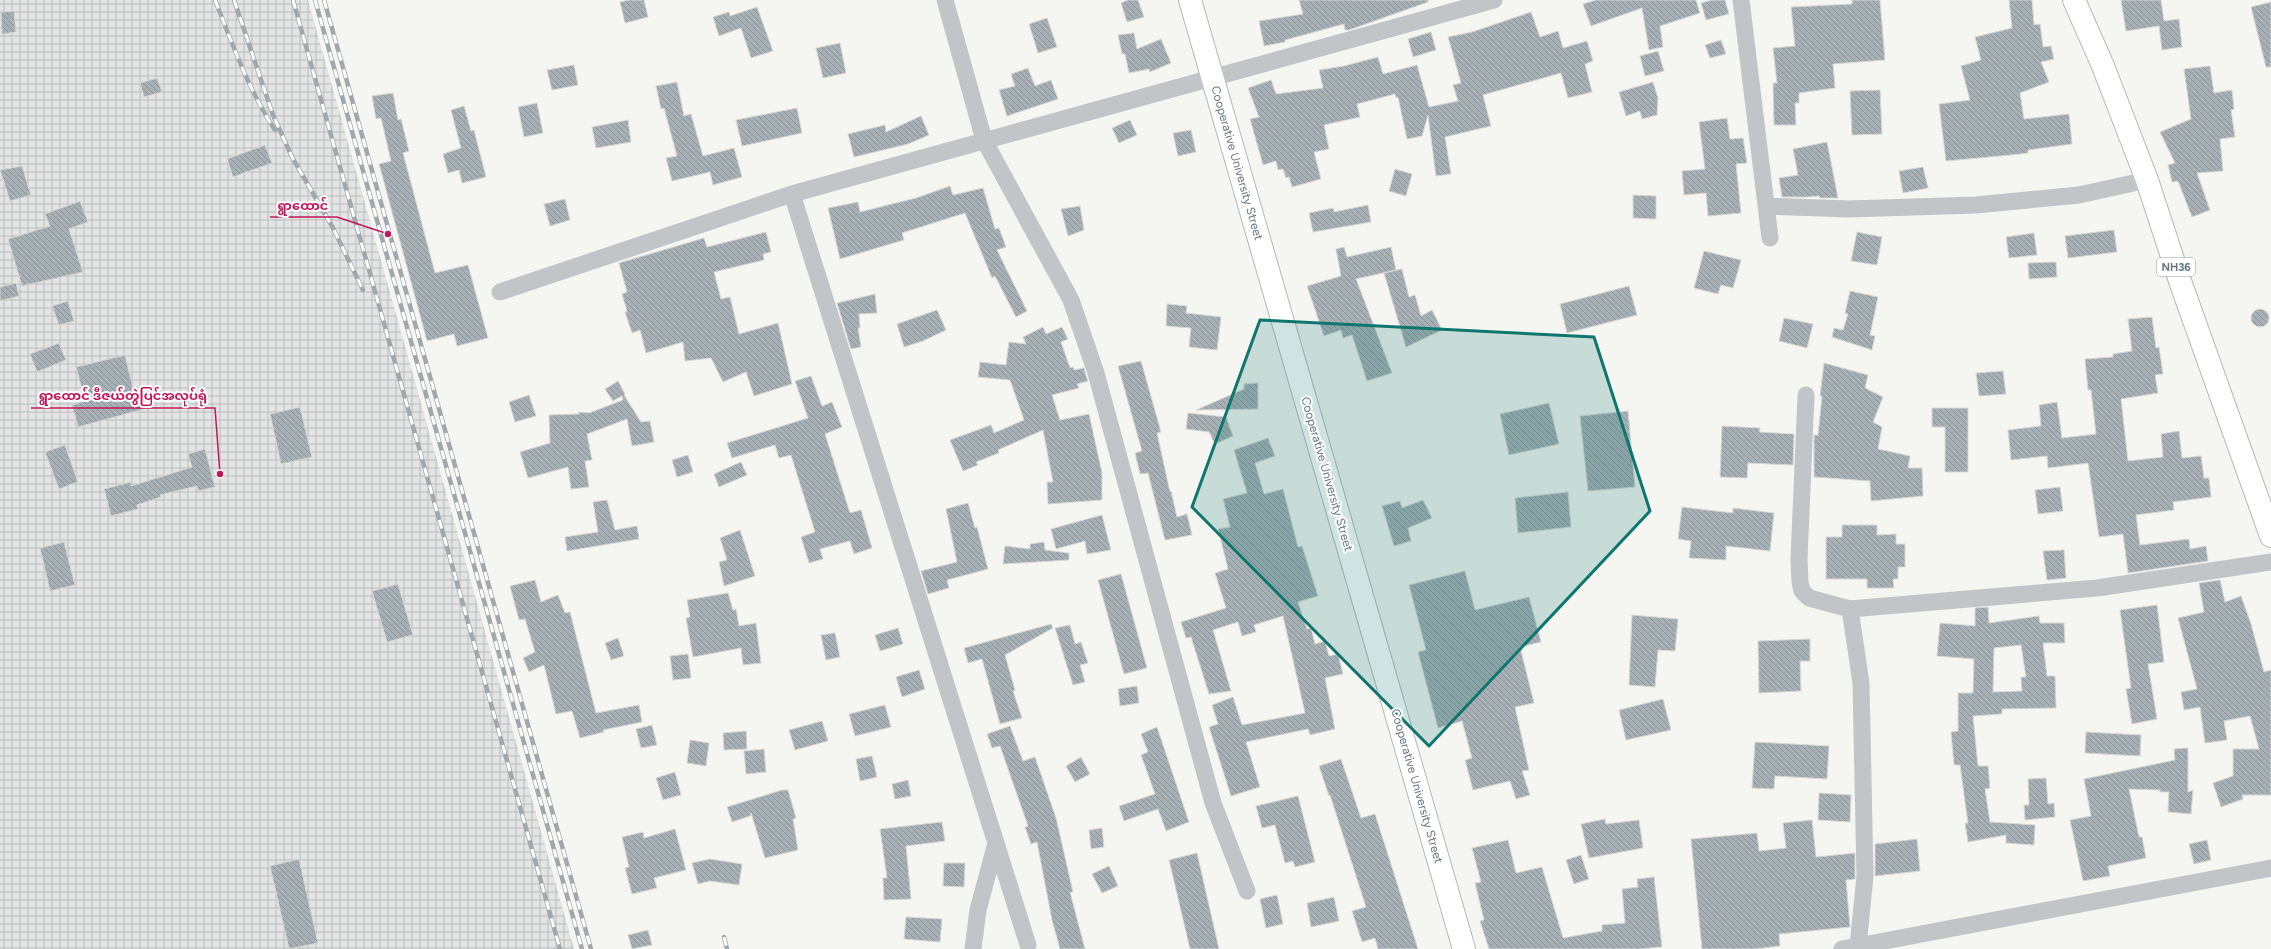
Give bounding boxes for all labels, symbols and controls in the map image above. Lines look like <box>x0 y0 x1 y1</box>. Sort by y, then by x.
street label: Cooperative University Street <box>1208 84 1266 242</box>
callout: ရွာထောင် <box>270 192 337 217</box>
text: ရွာထောင် <box>278 196 329 216</box>
road number: NH36 <box>2157 258 2195 276</box>
callout: ရွာထောင် ဒီဇယ်တွဲပြင်အလုပ်ရုံ <box>31 383 215 408</box>
text: ရွာထောင် ဒီဇယ်တွဲပြင်အလုပ်ရုံ <box>39 386 207 407</box>
street label: Cooperative University Street <box>1298 395 1356 553</box>
street label: Cooperative University Street <box>1388 707 1446 865</box>

